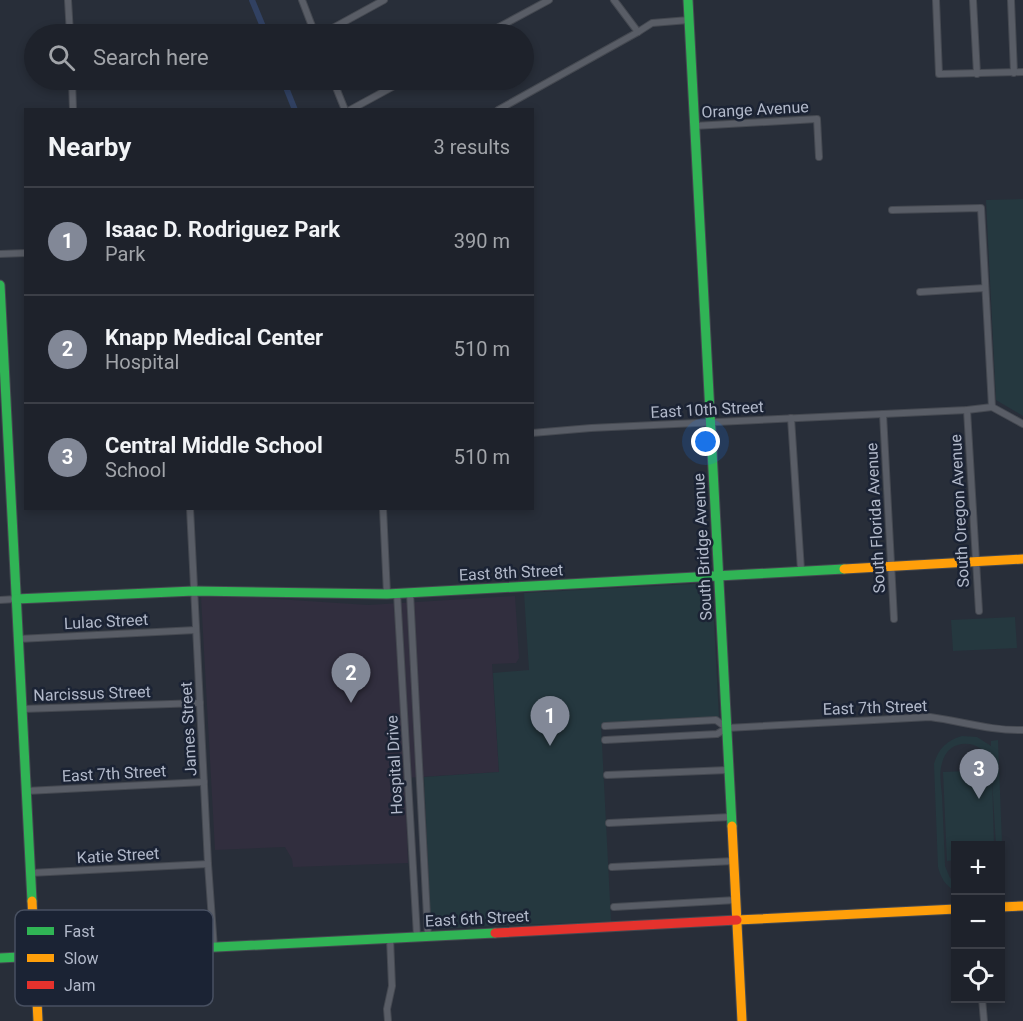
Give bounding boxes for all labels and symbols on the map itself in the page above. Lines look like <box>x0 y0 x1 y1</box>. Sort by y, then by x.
street label: Orange Avenue <box>701 97 809 122</box>
street label: East 10th Street <box>650 397 764 422</box>
your location <box>691 427 720 456</box>
street label: South Oregon Avenue <box>946 434 973 588</box>
street label: South Florida Avenue <box>862 442 889 594</box>
street label: South Bridge Avenue <box>689 473 716 621</box>
street label: East 8th Street <box>458 560 564 585</box>
street label: Lulac Street <box>63 610 149 633</box>
pin: 2 <box>332 654 370 703</box>
street label: James Street <box>177 681 200 777</box>
street label: Narcissus Street <box>33 682 151 705</box>
pin: 1 <box>530 696 570 746</box>
street label: East 7th Street <box>822 696 928 719</box>
street label: Hospital Drive <box>382 715 407 815</box>
pin: 3 <box>960 750 998 799</box>
street label: East 7th Street <box>61 761 167 786</box>
street label: Katie Street <box>76 844 160 867</box>
street label: East 6th Street <box>424 906 530 931</box>
legend <box>15 910 213 1006</box>
text: Fast <box>64 922 95 941</box>
text: Slow <box>64 949 99 968</box>
text: Jam <box>64 976 96 995</box>

